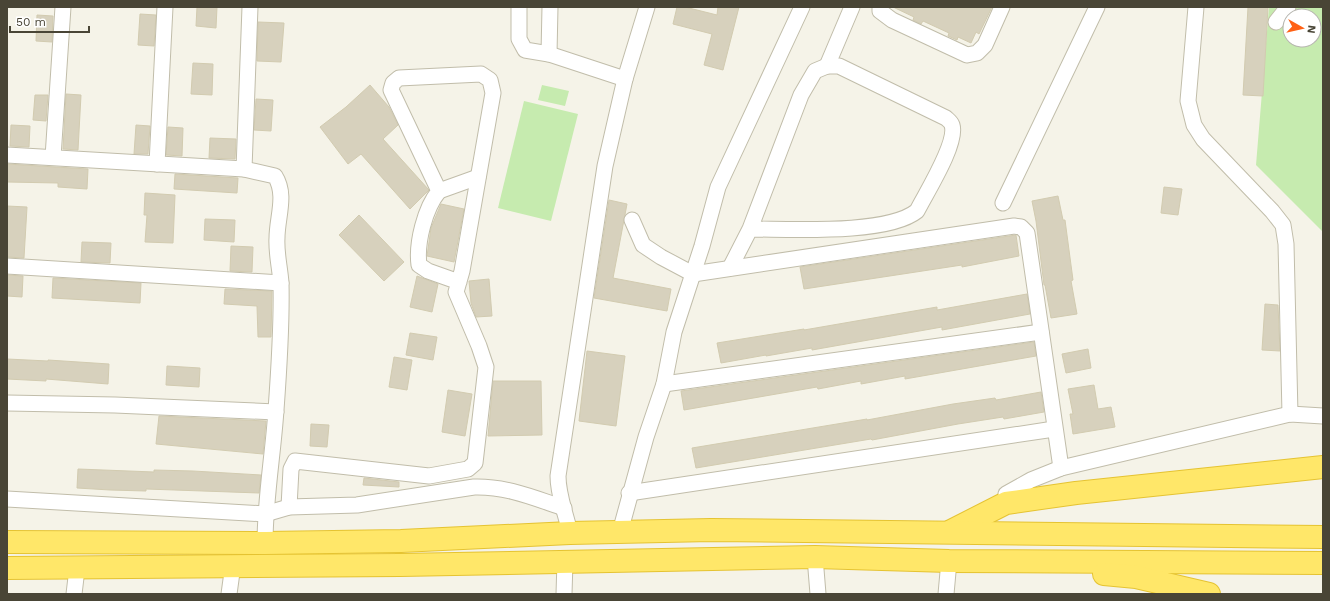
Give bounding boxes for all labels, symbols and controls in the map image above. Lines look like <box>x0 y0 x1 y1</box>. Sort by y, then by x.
scale bar <box>10 8 89 34</box>
north arrow <box>1282 8 1322 48</box>
text: 50 m <box>16 15 46 29</box>
text: N <box>1304 24 1318 34</box>

